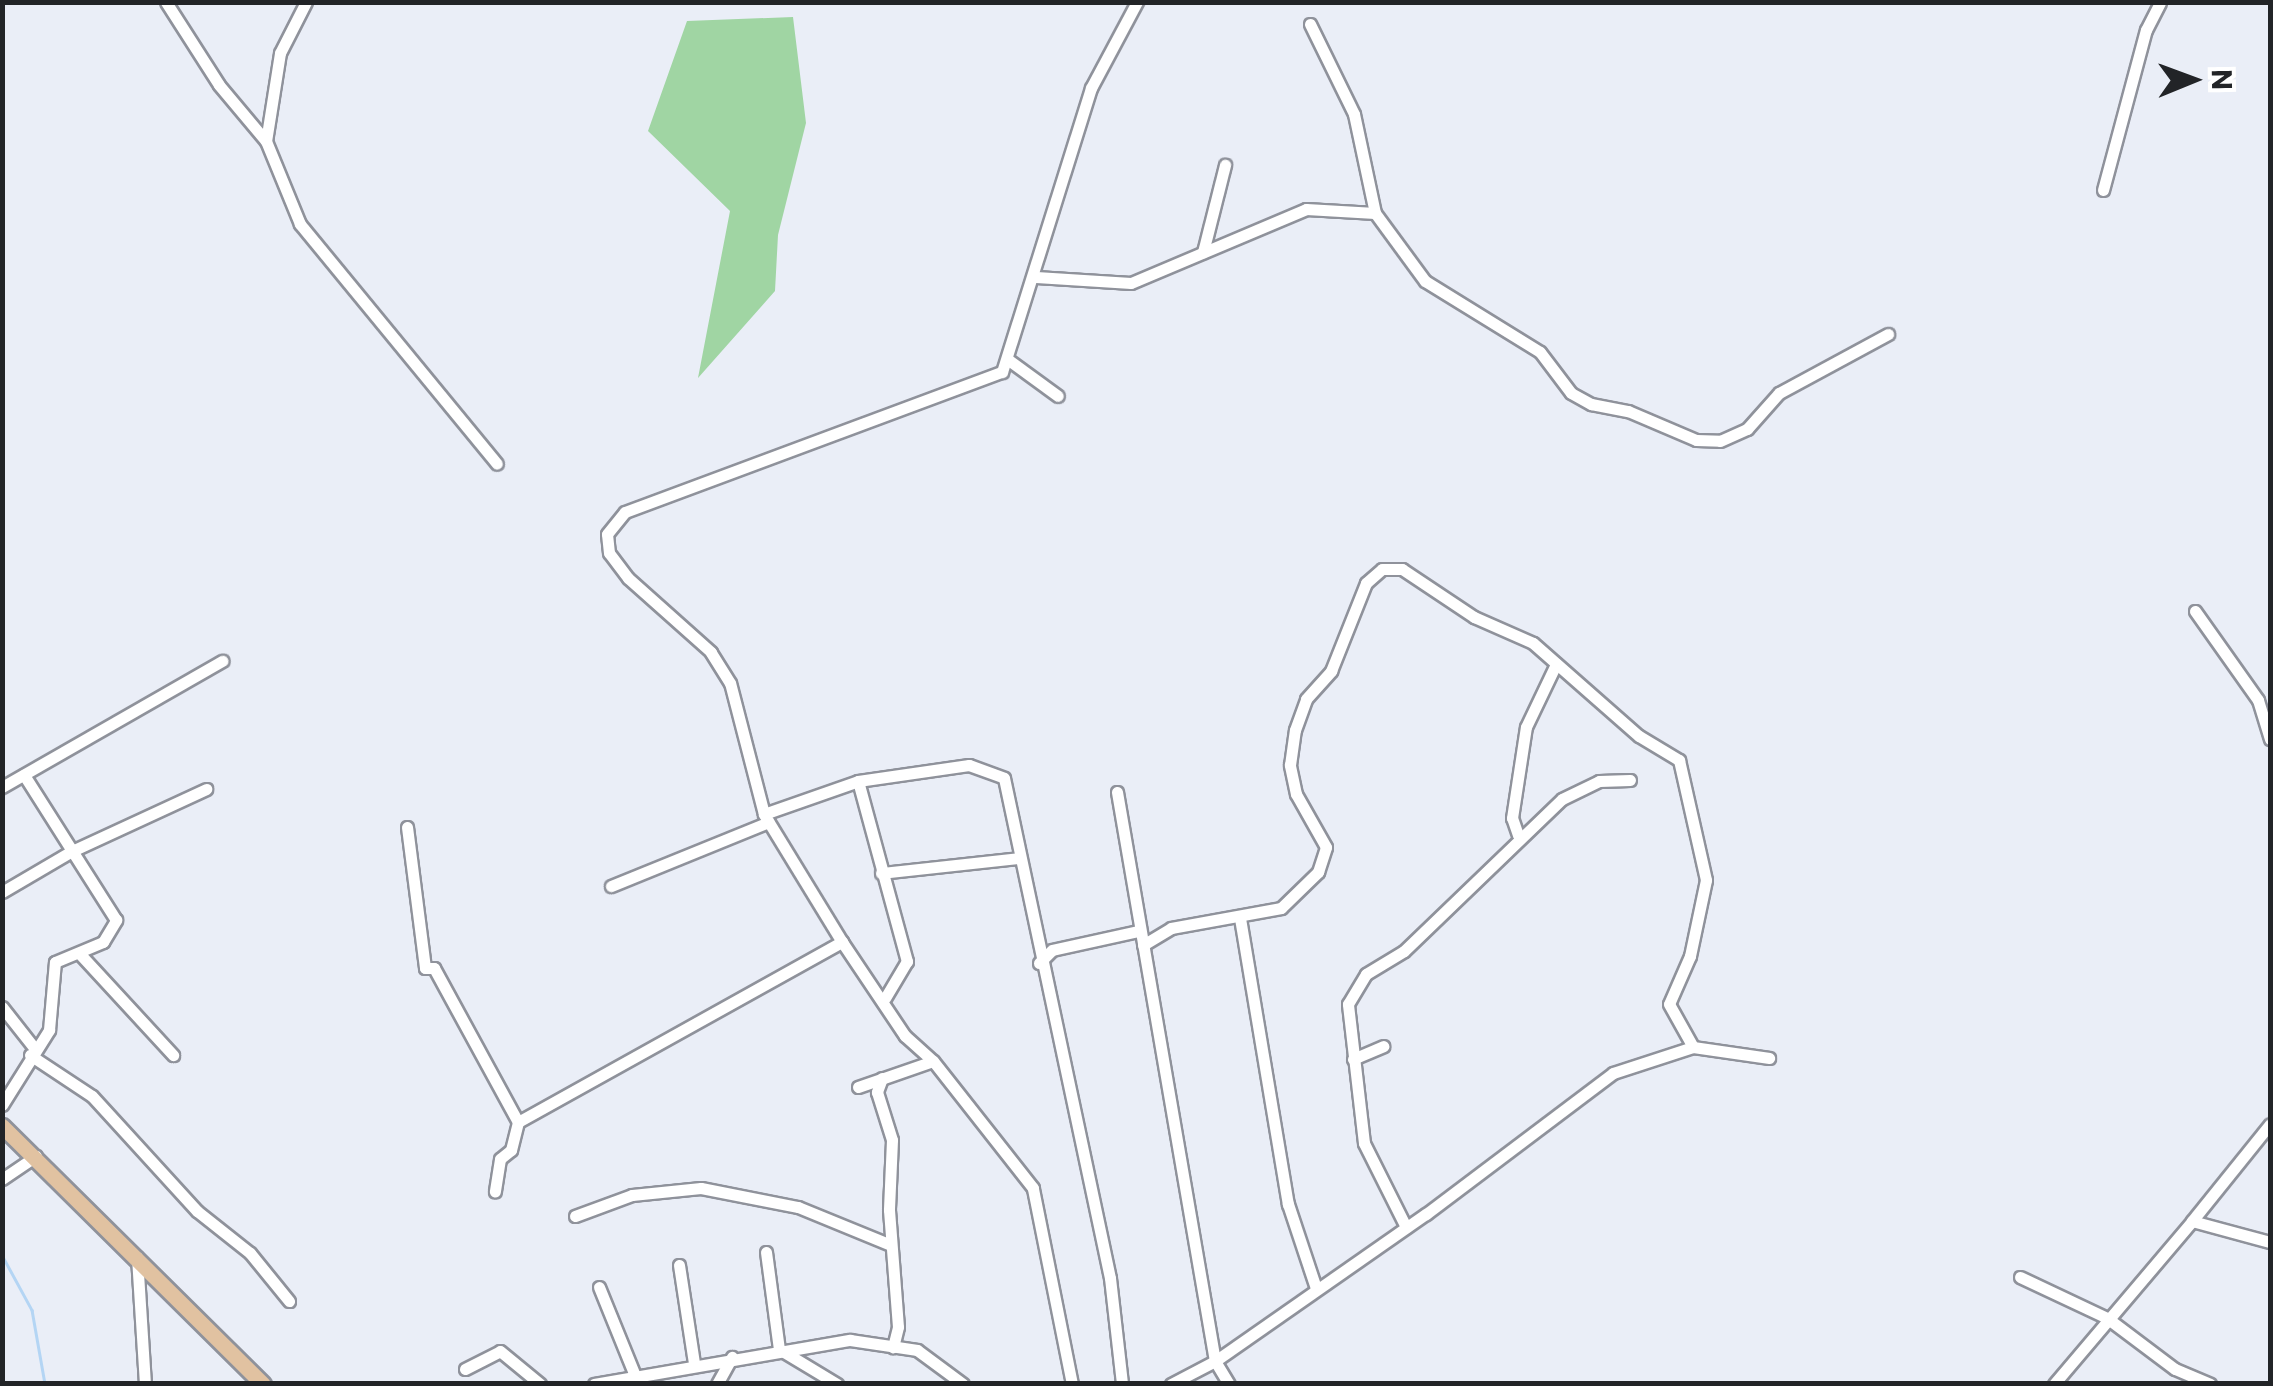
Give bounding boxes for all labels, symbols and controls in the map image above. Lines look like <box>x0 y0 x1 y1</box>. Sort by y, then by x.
north arrow <box>2143 30 2243 130</box>
text: N <box>2206 69 2240 90</box>

